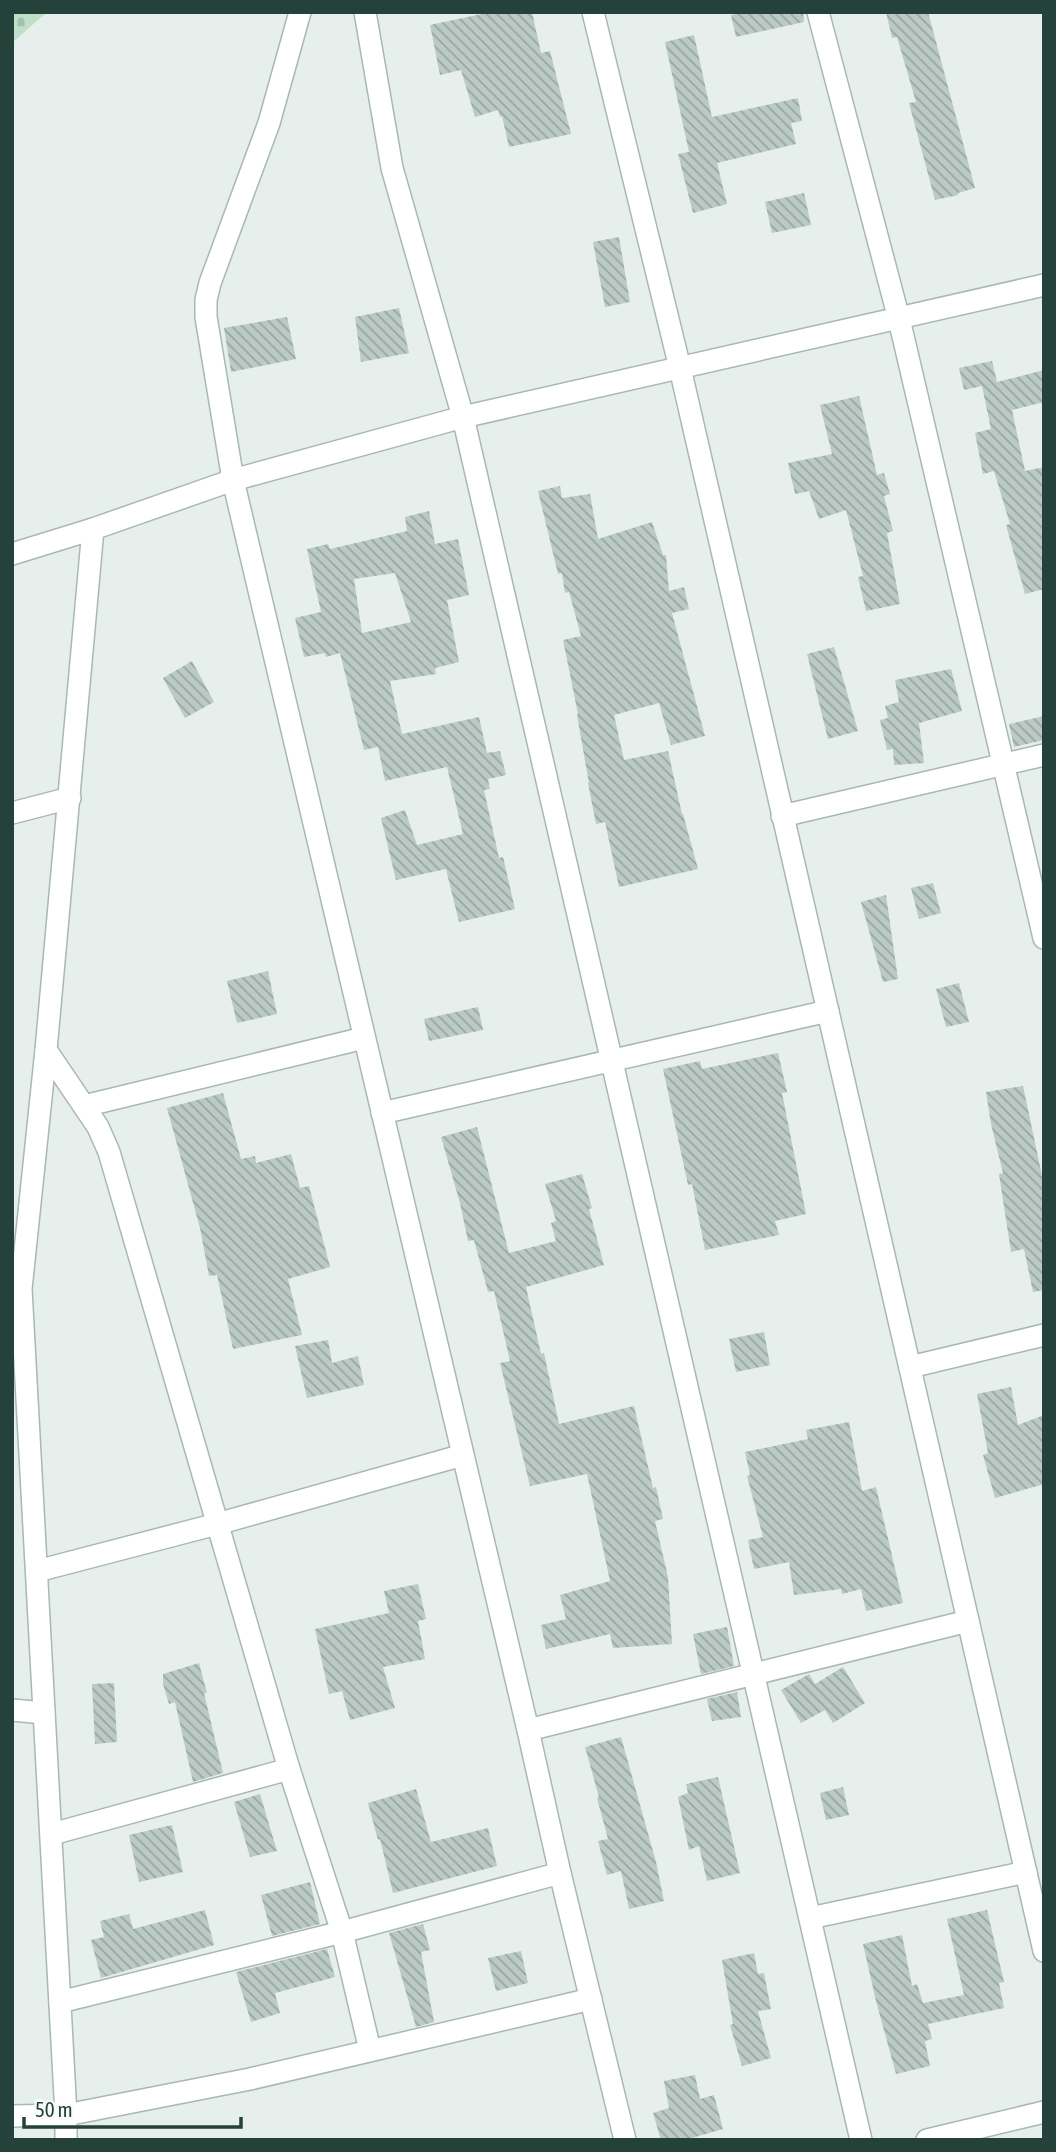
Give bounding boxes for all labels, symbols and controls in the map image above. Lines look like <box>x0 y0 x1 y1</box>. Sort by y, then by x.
scale bar <box>24 2086 242 2130</box>
text: 50 m <box>35 2097 73 2121</box>

